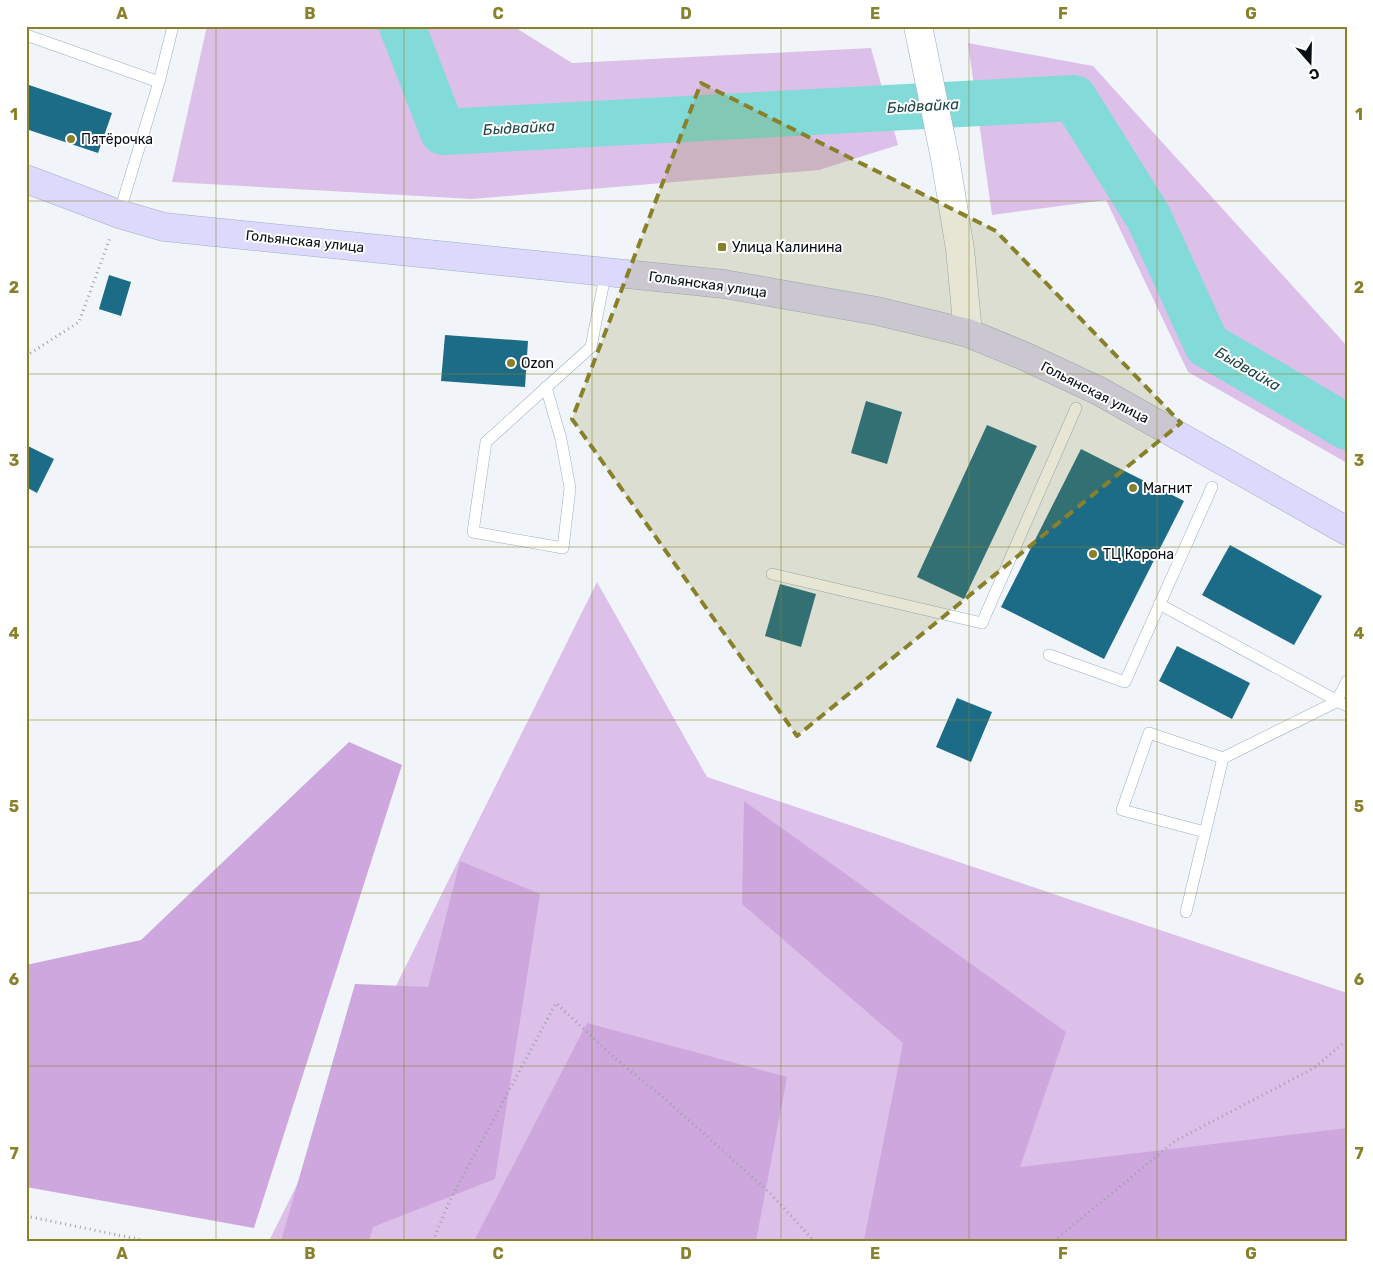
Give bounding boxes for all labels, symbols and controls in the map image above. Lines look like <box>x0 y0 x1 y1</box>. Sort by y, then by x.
text: A <box>116 4 128 23</box>
text: B <box>304 4 316 23</box>
text: C <box>492 4 504 23</box>
text: D <box>680 4 692 23</box>
text: E <box>870 4 880 23</box>
text: F <box>1058 4 1068 23</box>
text: G <box>1245 4 1257 23</box>
north arrow <box>1286 38 1336 88</box>
text: С <box>1307 64 1322 83</box>
water label: Быдвайка <box>887 95 960 117</box>
text: 1 <box>10 105 18 124</box>
text: 1 <box>1355 105 1363 124</box>
water label: Быдвайка <box>483 117 556 139</box>
place label: Пятёрочка <box>81 131 153 148</box>
marker: Пятёрочка <box>65 133 77 145</box>
street label: Гольянская улица <box>245 227 365 256</box>
place label: Улица Калинина <box>732 239 842 256</box>
marker: Улица Калинина <box>716 241 728 253</box>
street label: Гольянская улица <box>648 268 768 301</box>
text: 2 <box>9 278 19 297</box>
text: 2 <box>1354 278 1364 297</box>
water label: Быдвайка <box>1212 343 1284 395</box>
place label: Ozon <box>521 355 554 372</box>
marker: Ozon <box>505 357 517 369</box>
street label: Гольянская улица <box>1038 358 1152 427</box>
text: 3 <box>9 451 19 470</box>
text: 3 <box>1354 451 1364 470</box>
place label: Магнит <box>1143 480 1192 497</box>
marker: Магнит <box>1127 482 1139 494</box>
place label: ТЦ Корона <box>1103 546 1174 563</box>
marker: ТЦ Корона <box>1087 548 1099 560</box>
text: 4 <box>9 624 20 643</box>
text: 4 <box>1354 624 1365 643</box>
text: 5 <box>9 797 19 816</box>
text: 5 <box>1354 797 1364 816</box>
text: 6 <box>9 970 19 989</box>
text: 6 <box>1354 970 1364 989</box>
text: 7 <box>9 1144 19 1163</box>
text: 7 <box>1354 1144 1364 1163</box>
text: A <box>116 1244 128 1263</box>
text: B <box>304 1244 316 1263</box>
text: C <box>492 1244 504 1263</box>
text: D <box>680 1244 692 1263</box>
text: E <box>870 1244 880 1263</box>
text: F <box>1058 1244 1068 1263</box>
text: G <box>1245 1244 1257 1263</box>

